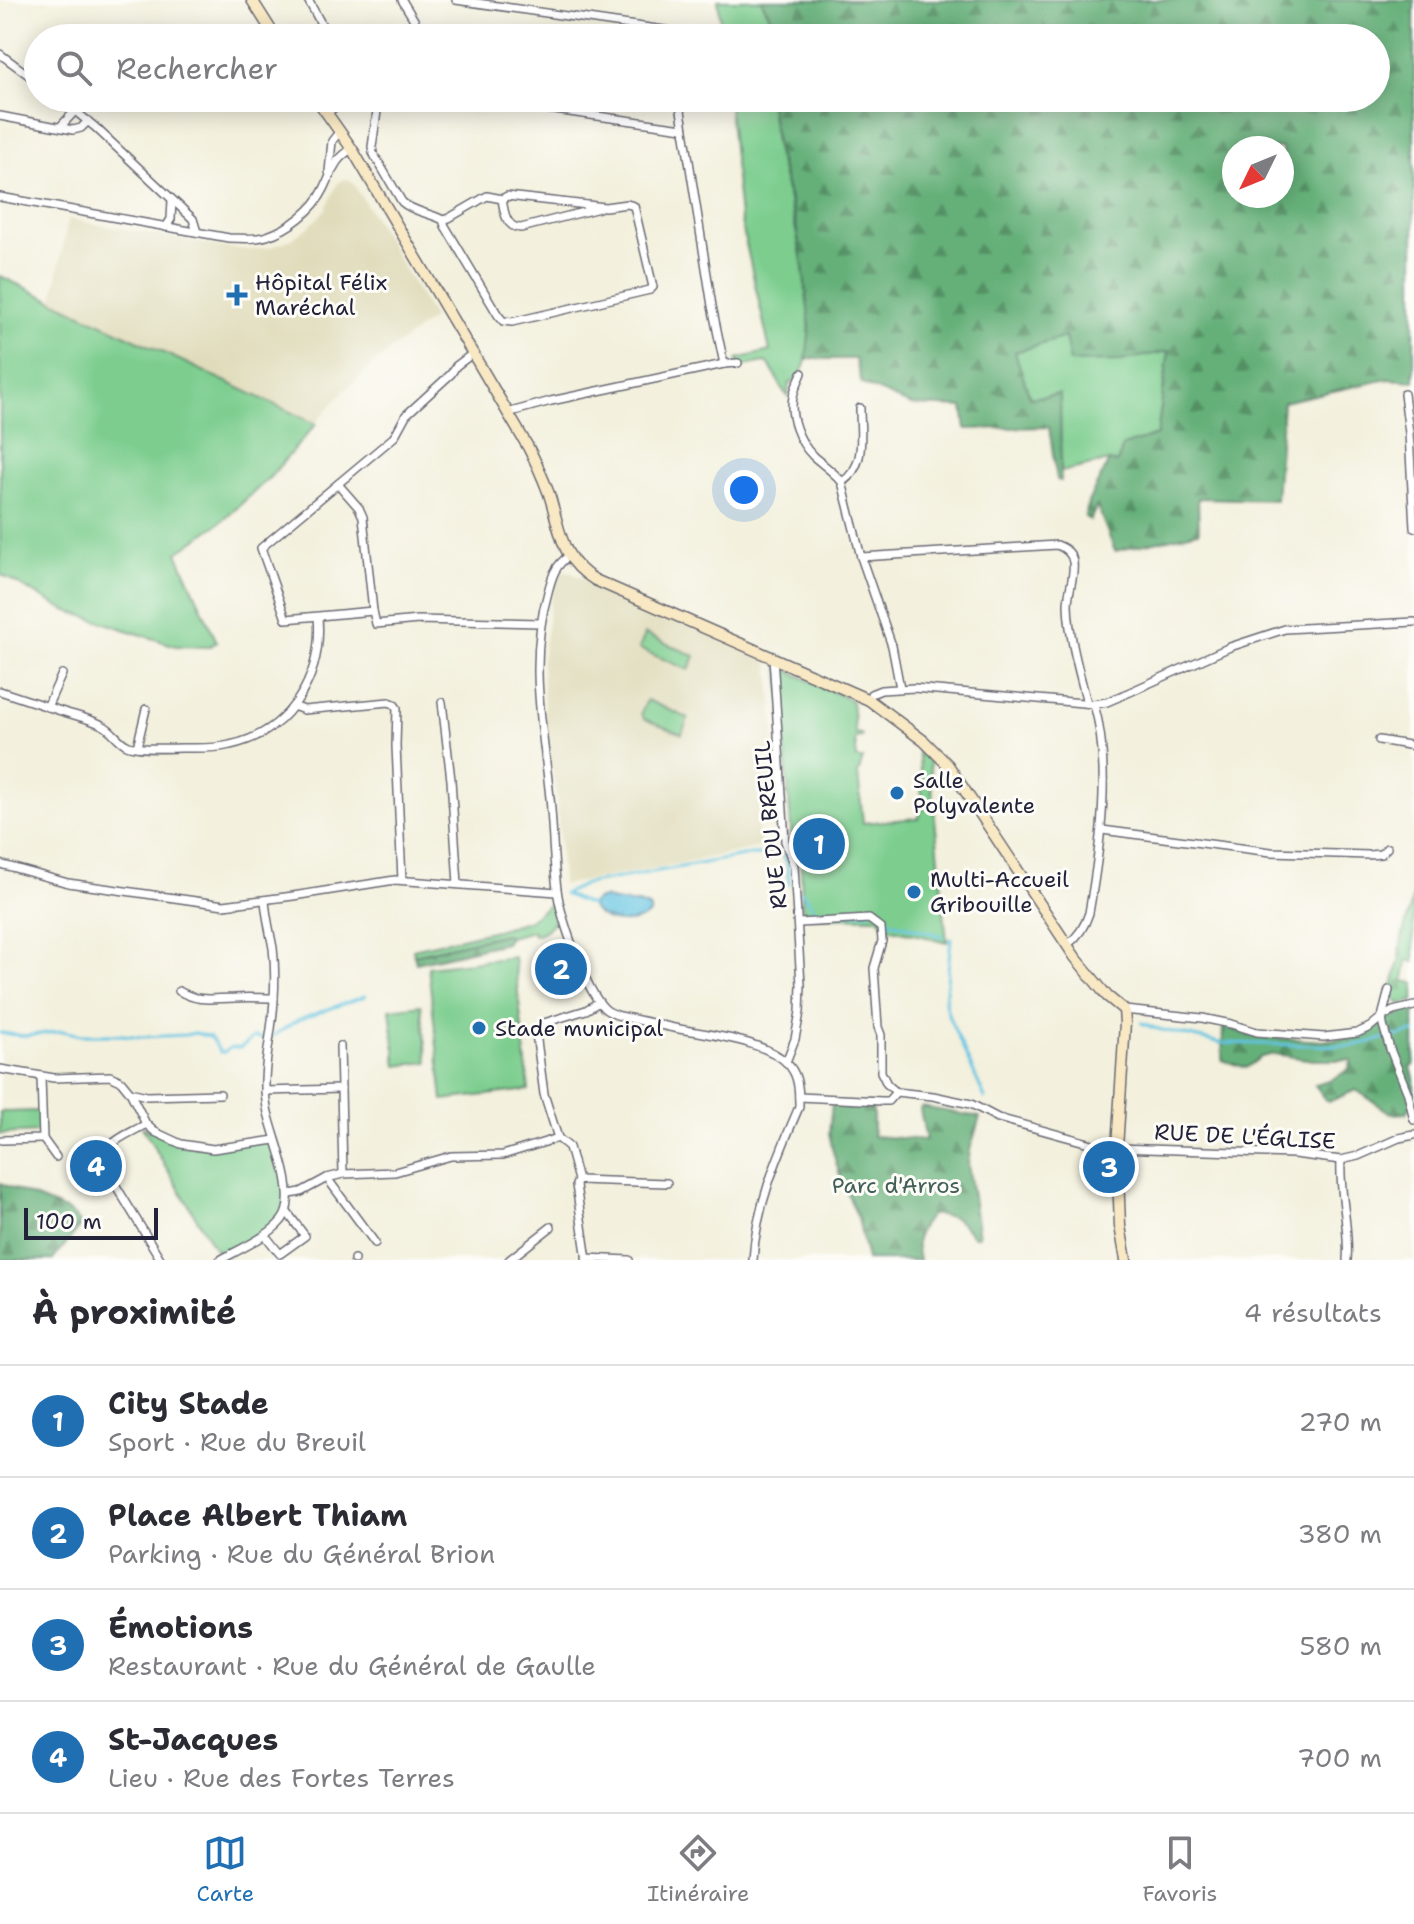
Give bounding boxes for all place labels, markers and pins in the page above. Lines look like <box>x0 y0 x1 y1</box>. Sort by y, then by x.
place label: Hôpital Félix Maréchal <box>255 268 387 322</box>
marker: Hôpital Félix Maréchal <box>226 284 248 306</box>
place label: Salle Polyvalente <box>913 766 1035 820</box>
marker: Salle Polyvalente <box>888 784 906 802</box>
pin: 1 <box>793 814 845 874</box>
place label: Multi-Accueil Gribouille <box>930 865 1069 919</box>
marker: Multi-Accueil Gribouille <box>905 883 923 901</box>
pin: 2 <box>535 939 587 999</box>
place label: Stade municipal <box>495 1014 664 1043</box>
marker: Stade municipal <box>470 1019 488 1037</box>
pin: 4 <box>70 1136 122 1196</box>
pin: 3 <box>1083 1137 1135 1197</box>

